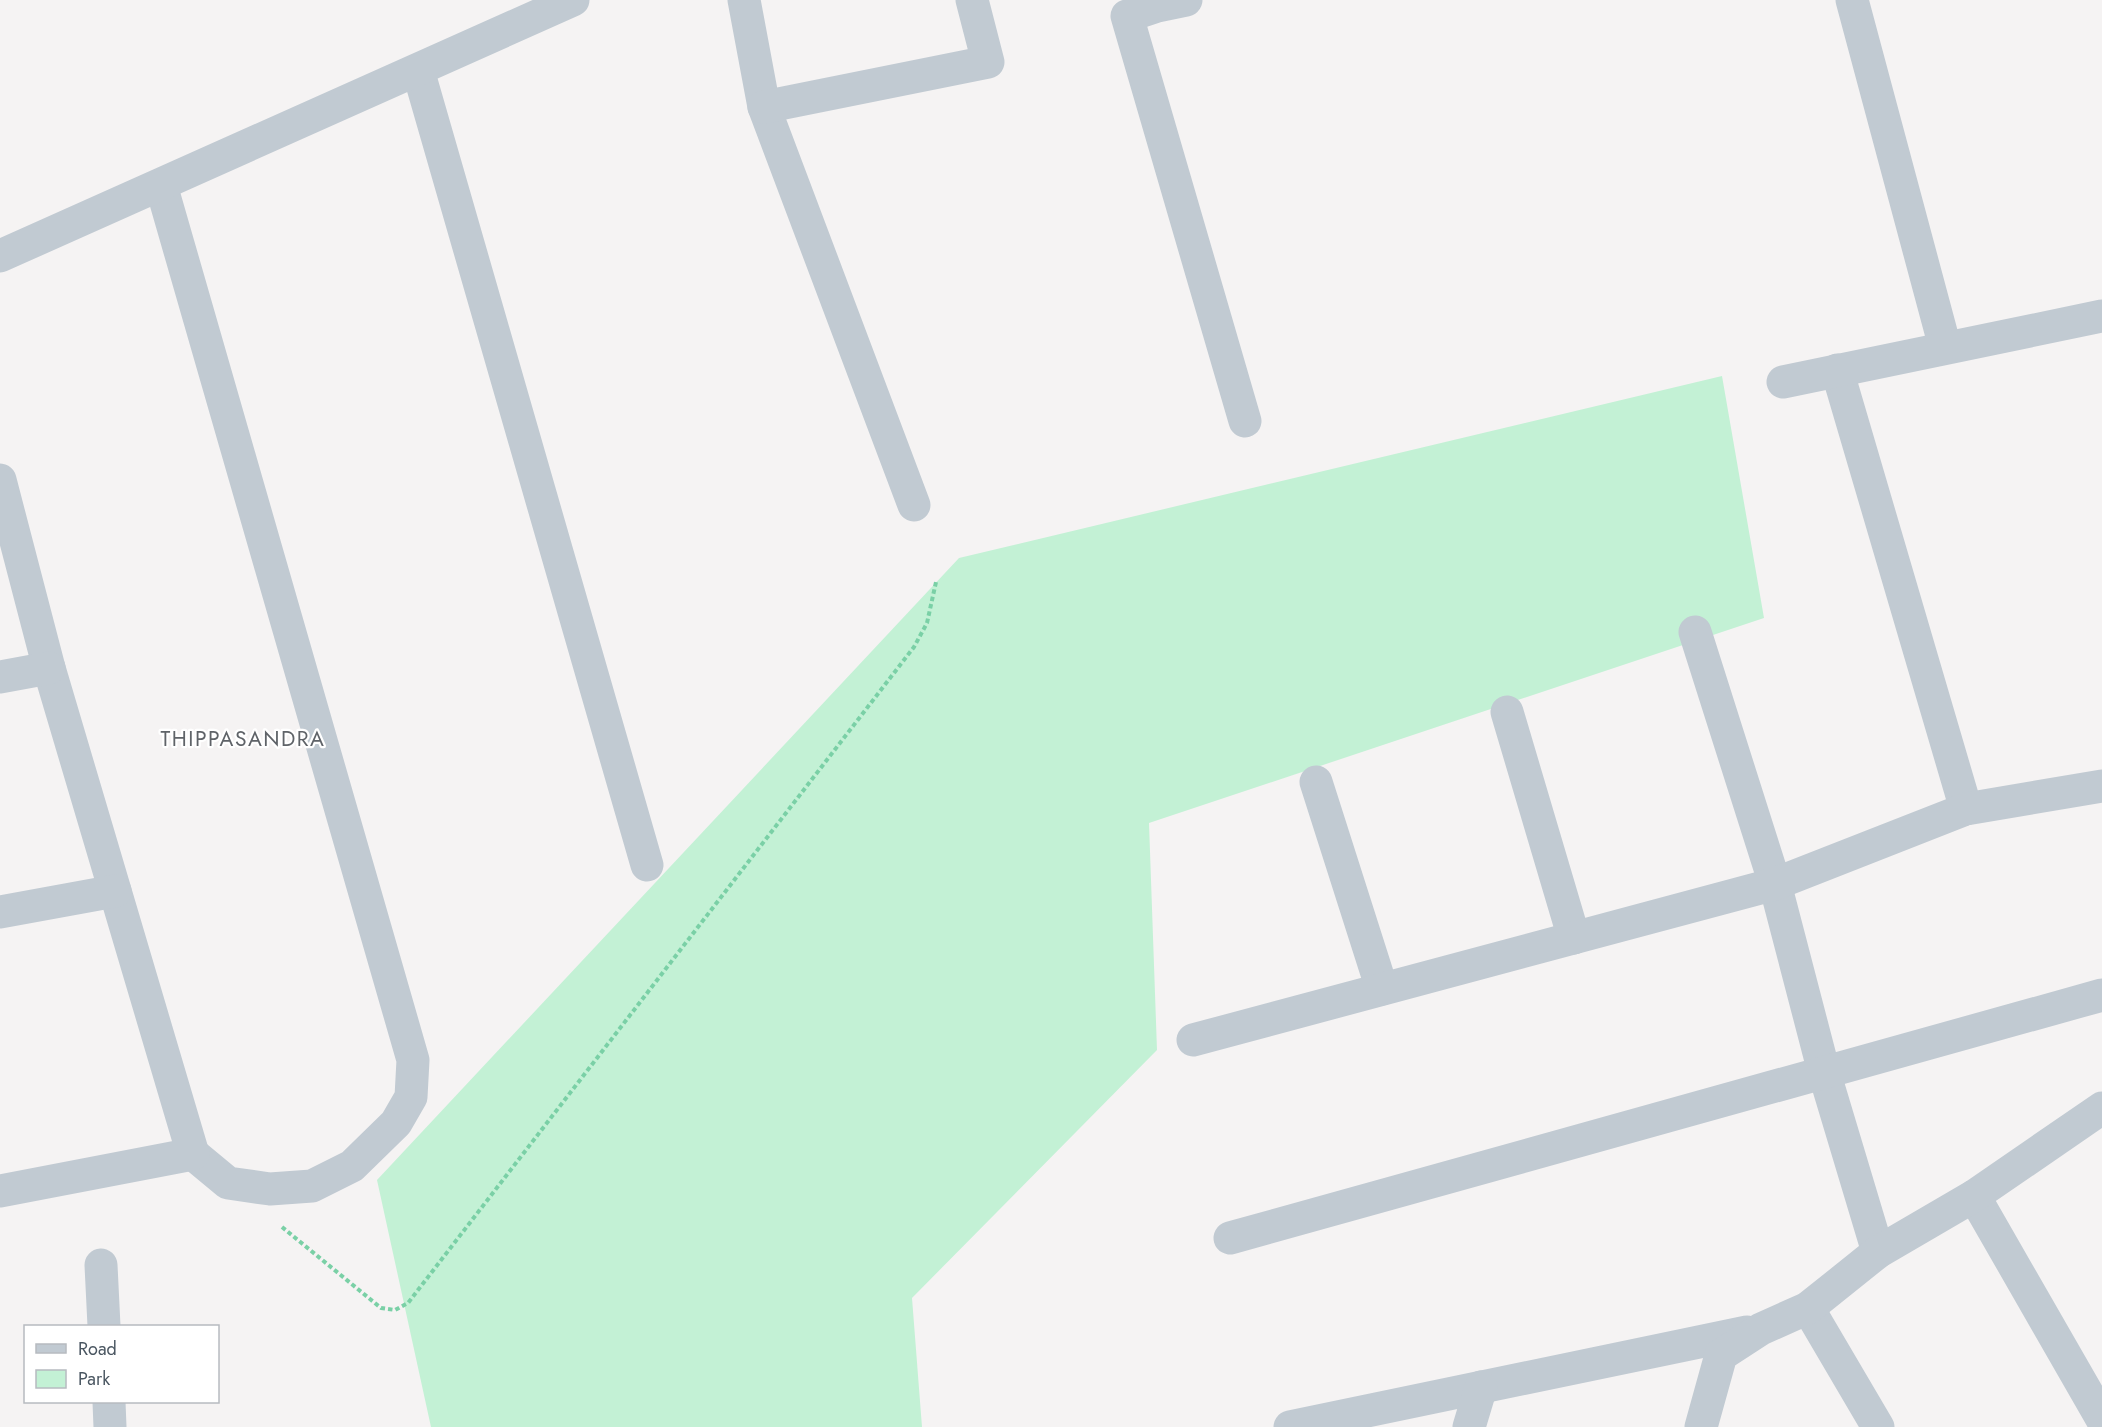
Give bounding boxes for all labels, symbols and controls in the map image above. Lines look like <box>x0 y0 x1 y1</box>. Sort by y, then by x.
district label: THIPPASANDRA <box>161 724 325 754</box>
legend <box>24 1325 219 1403</box>
text: Road <box>78 1336 117 1362</box>
text: Park <box>78 1366 110 1392</box>

